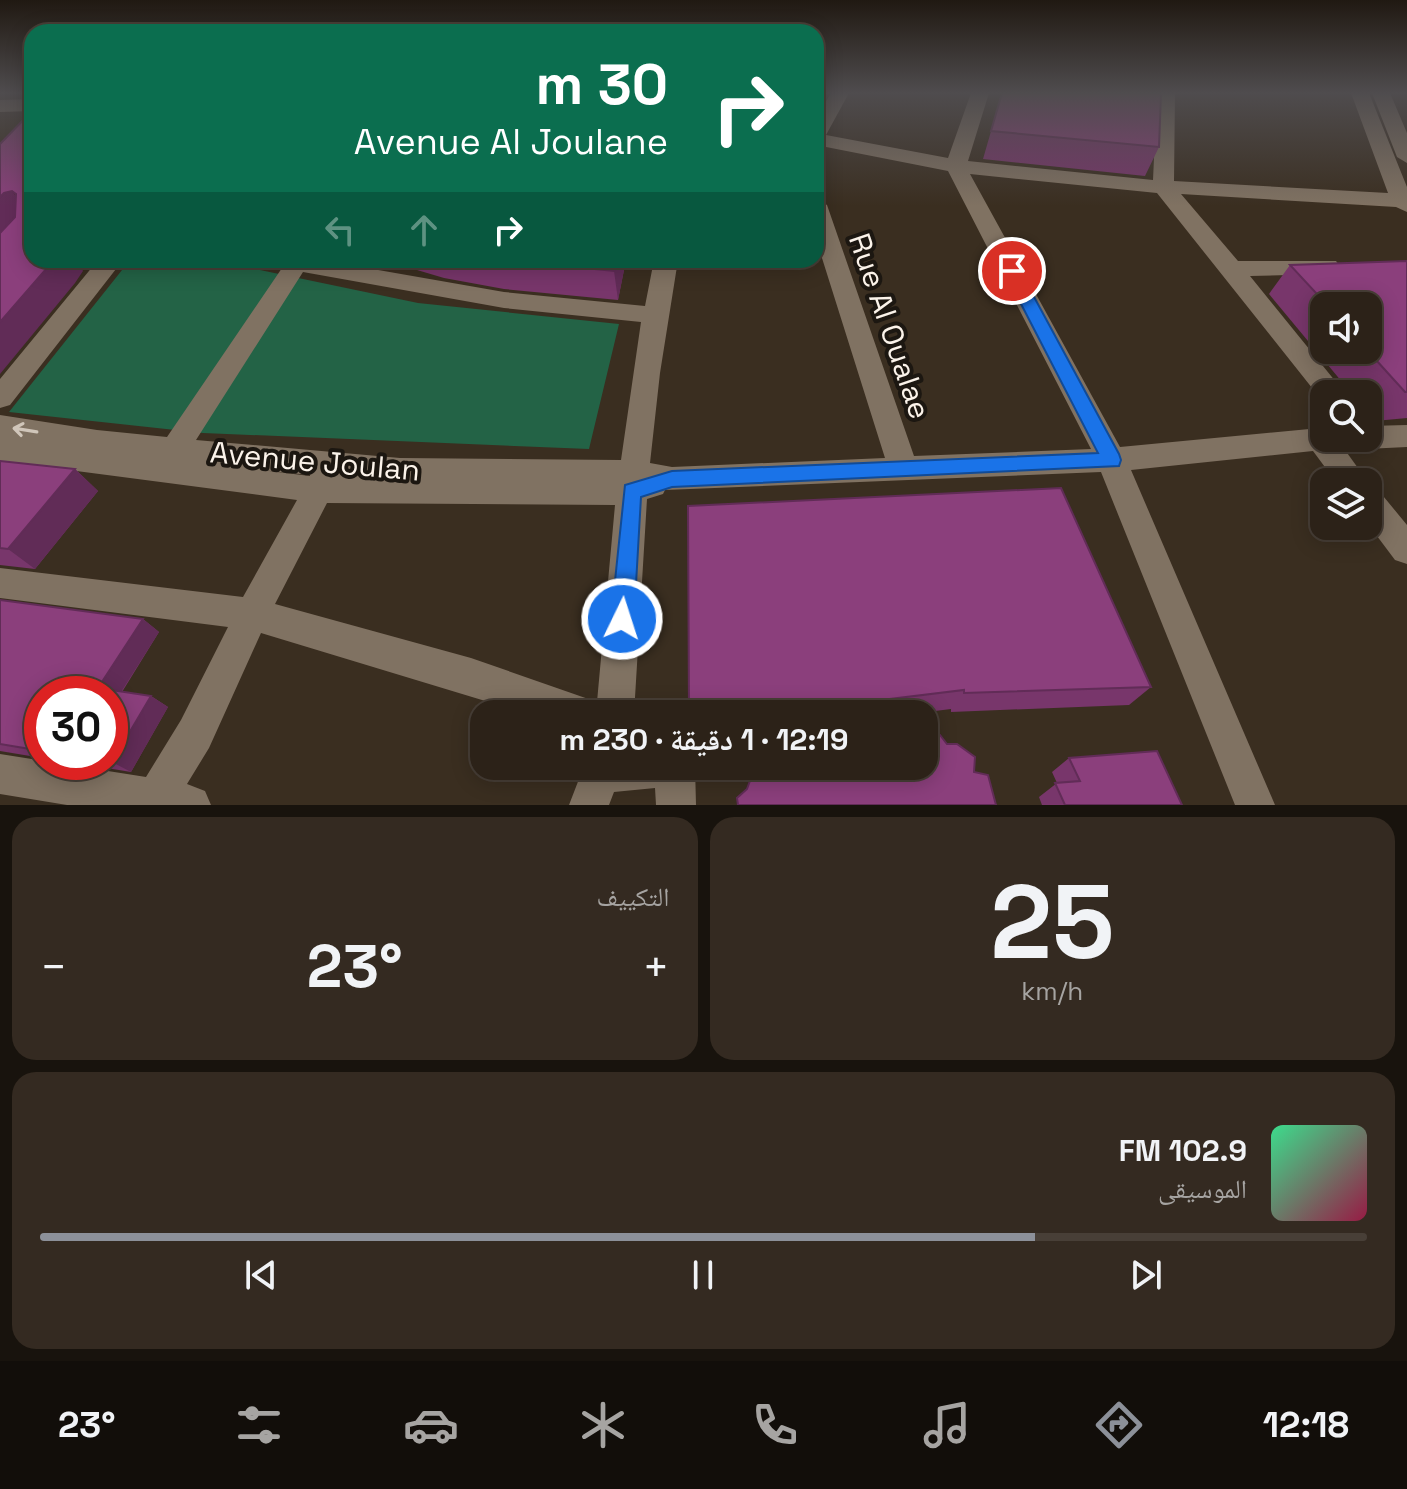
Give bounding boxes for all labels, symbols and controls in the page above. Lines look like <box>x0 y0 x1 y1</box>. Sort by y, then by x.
text: 30 m <box>536 49 668 120</box>
icon: right <box>696 56 800 160</box>
text: Avenue Al Joulane <box>354 119 668 165</box>
icon: left <box>318 208 362 252</box>
icon: ahead <box>402 208 446 252</box>
icon: right <box>486 208 530 252</box>
street label: Rue Al Oualae <box>840 228 940 424</box>
pin <box>978 237 1046 305</box>
icon: arrive <box>990 249 1034 293</box>
map controls <box>1310 292 1382 540</box>
button: sound <box>1310 292 1382 364</box>
button: search <box>1310 380 1382 452</box>
one-way arrow <box>13 422 38 437</box>
street label: Avenue Joulan <box>208 432 422 490</box>
button: layers <box>1310 468 1382 540</box>
position arrow <box>580 577 664 661</box>
speed limit sign: 30 <box>24 676 128 780</box>
text: 12:19 · 1 دقيقة · 230 m <box>560 720 848 759</box>
text: 25 <box>990 856 1114 988</box>
text: التكييف <box>597 880 670 914</box>
text: 23° <box>307 928 403 1005</box>
text: − <box>40 939 67 995</box>
text: + <box>642 939 669 995</box>
text: km/h <box>1021 974 1083 1008</box>
text: 102.9 FM <box>1119 1131 1247 1170</box>
text: الموسيقى <box>1158 1172 1247 1206</box>
icon: previous <box>239 1253 283 1297</box>
icon: pause <box>681 1253 725 1297</box>
icon: next <box>1124 1253 1168 1297</box>
icon: filters <box>231 1397 287 1453</box>
icon: car <box>403 1397 459 1453</box>
icon: climate <box>575 1397 631 1453</box>
icon: phone <box>747 1397 803 1453</box>
icon: music <box>919 1397 975 1453</box>
icon: directions <box>1091 1397 1147 1453</box>
text: 23° <box>58 1402 115 1448</box>
text: 12:18 <box>1263 1402 1349 1448</box>

